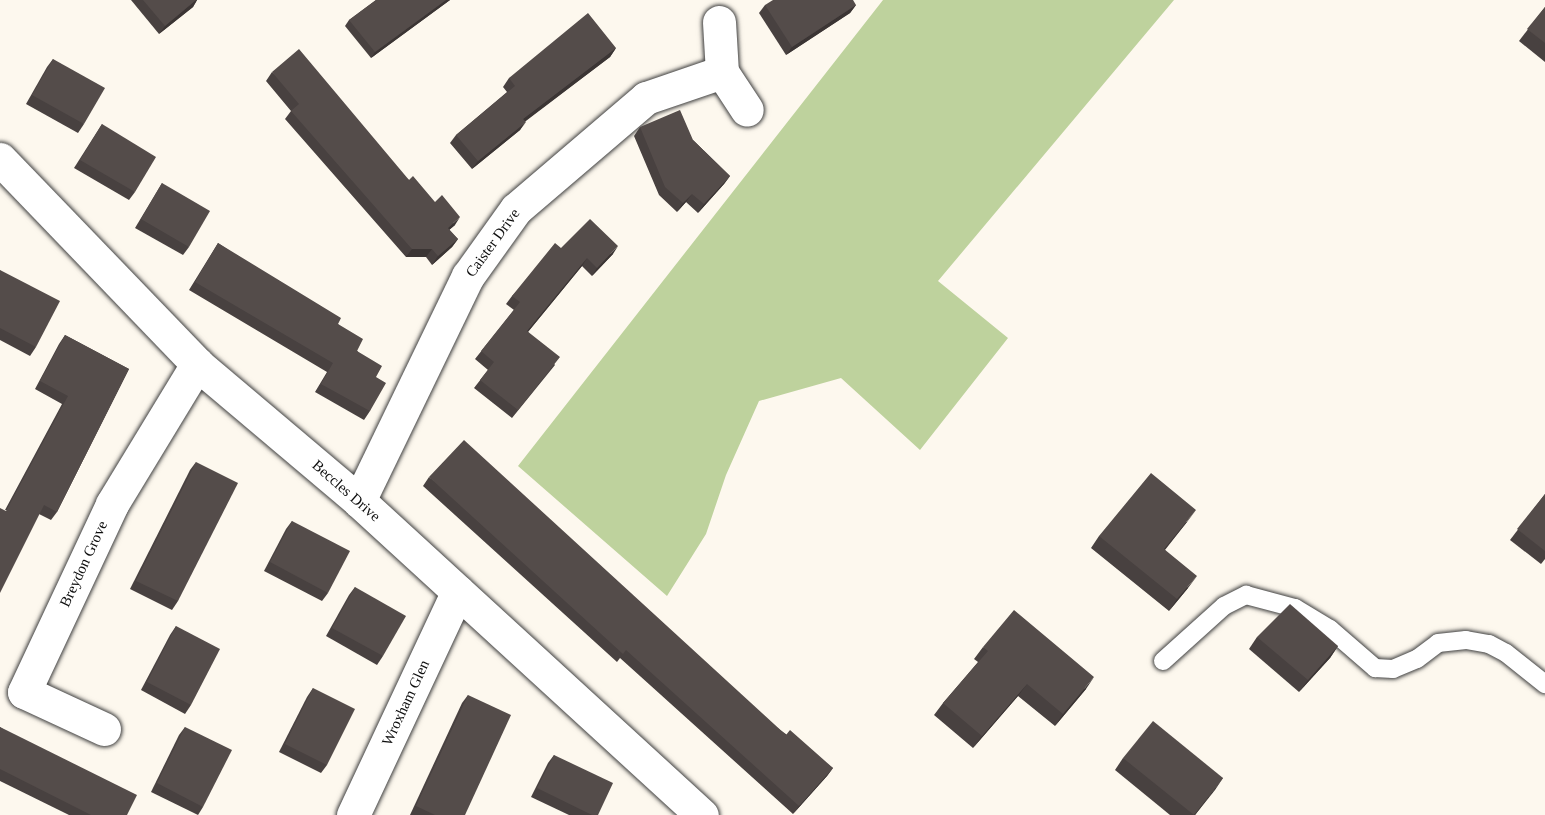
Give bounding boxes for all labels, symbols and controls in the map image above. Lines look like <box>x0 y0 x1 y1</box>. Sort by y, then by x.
street label: Caister Drive <box>462 205 524 281</box>
street label: Beccles Drive <box>308 456 384 526</box>
street label: Breydon Grove <box>56 518 112 610</box>
street label: Wroxham Glen <box>378 657 434 749</box>

